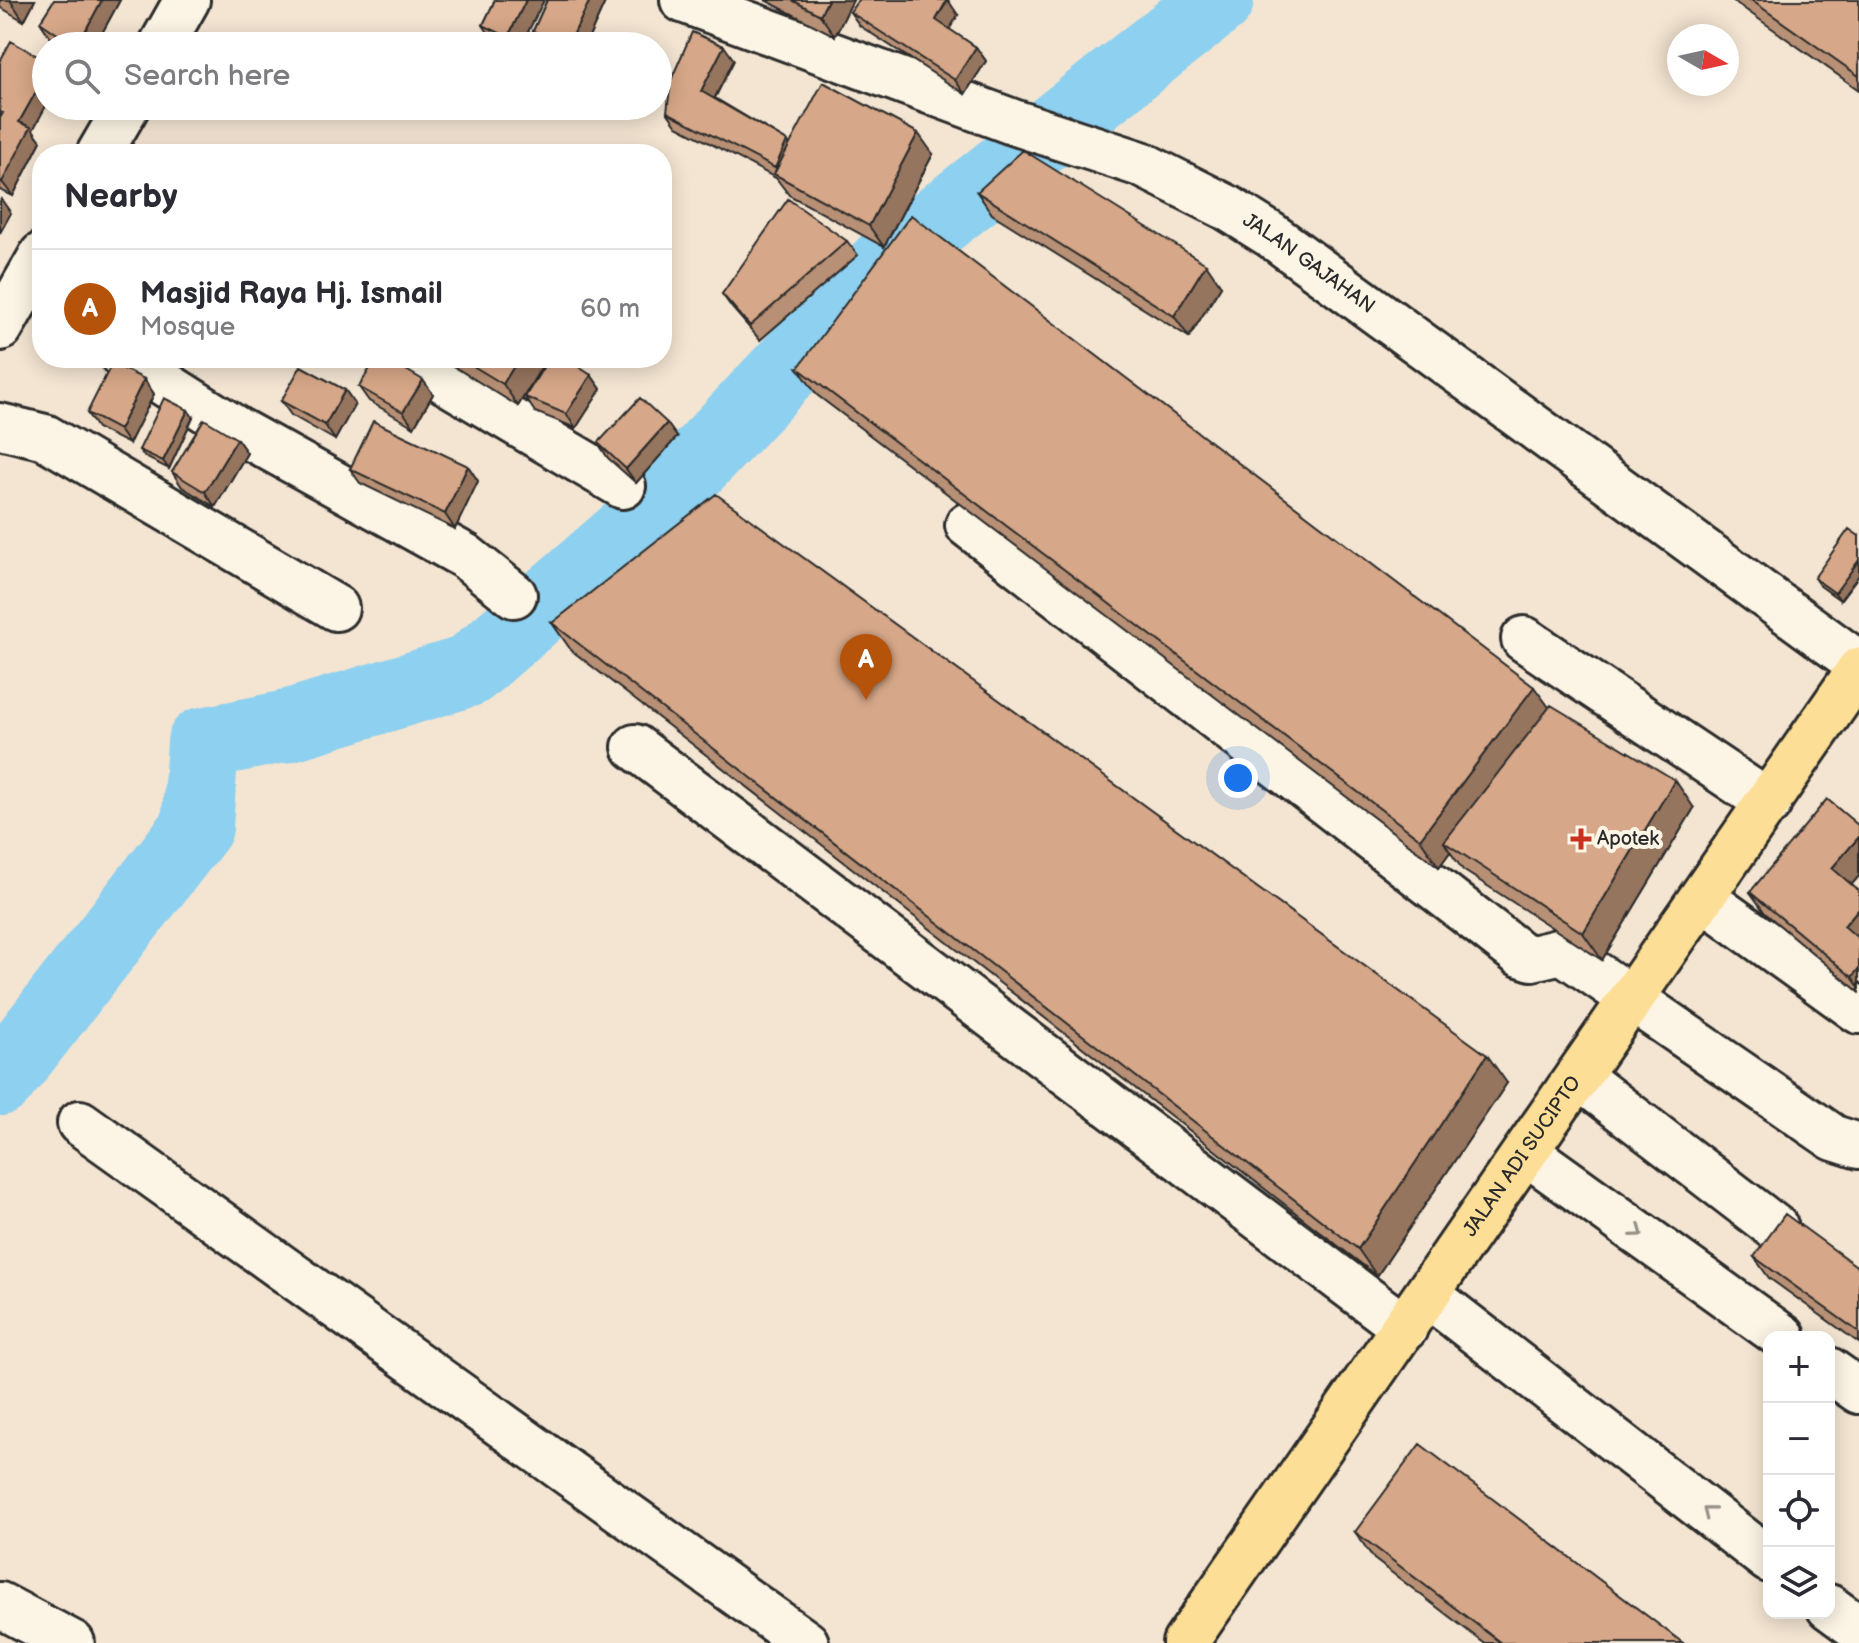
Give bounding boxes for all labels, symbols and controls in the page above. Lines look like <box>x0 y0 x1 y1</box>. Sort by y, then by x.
north arrow <box>1667 24 1739 96</box>
search box <box>32 32 672 120</box>
icon: search <box>60 54 104 98</box>
text: Search here <box>124 58 290 94</box>
text: Nearby <box>64 176 178 217</box>
street label: JALAN GAJAHAN <box>1238 208 1379 319</box>
text: Masjid Raya Hj. Ismail <box>140 276 443 312</box>
text: A <box>82 294 98 325</box>
text: 60 m <box>580 294 640 325</box>
text: Mosque <box>140 312 235 343</box>
pin: A <box>840 634 892 700</box>
your location <box>1218 758 1258 798</box>
place label: Apotek <box>1597 827 1659 851</box>
marker: Apotek <box>1572 830 1590 848</box>
street label: JALAN ADI SUCIPTO <box>1458 1072 1586 1241</box>
one-way arrow <box>1629 1223 1643 1237</box>
map controls <box>1763 1331 1835 1619</box>
button: + <box>1763 1331 1835 1403</box>
button: − <box>1763 1403 1835 1475</box>
button: locate <box>1763 1475 1835 1547</box>
one-way arrow <box>1702 1508 1716 1522</box>
button: layers <box>1763 1547 1835 1619</box>

